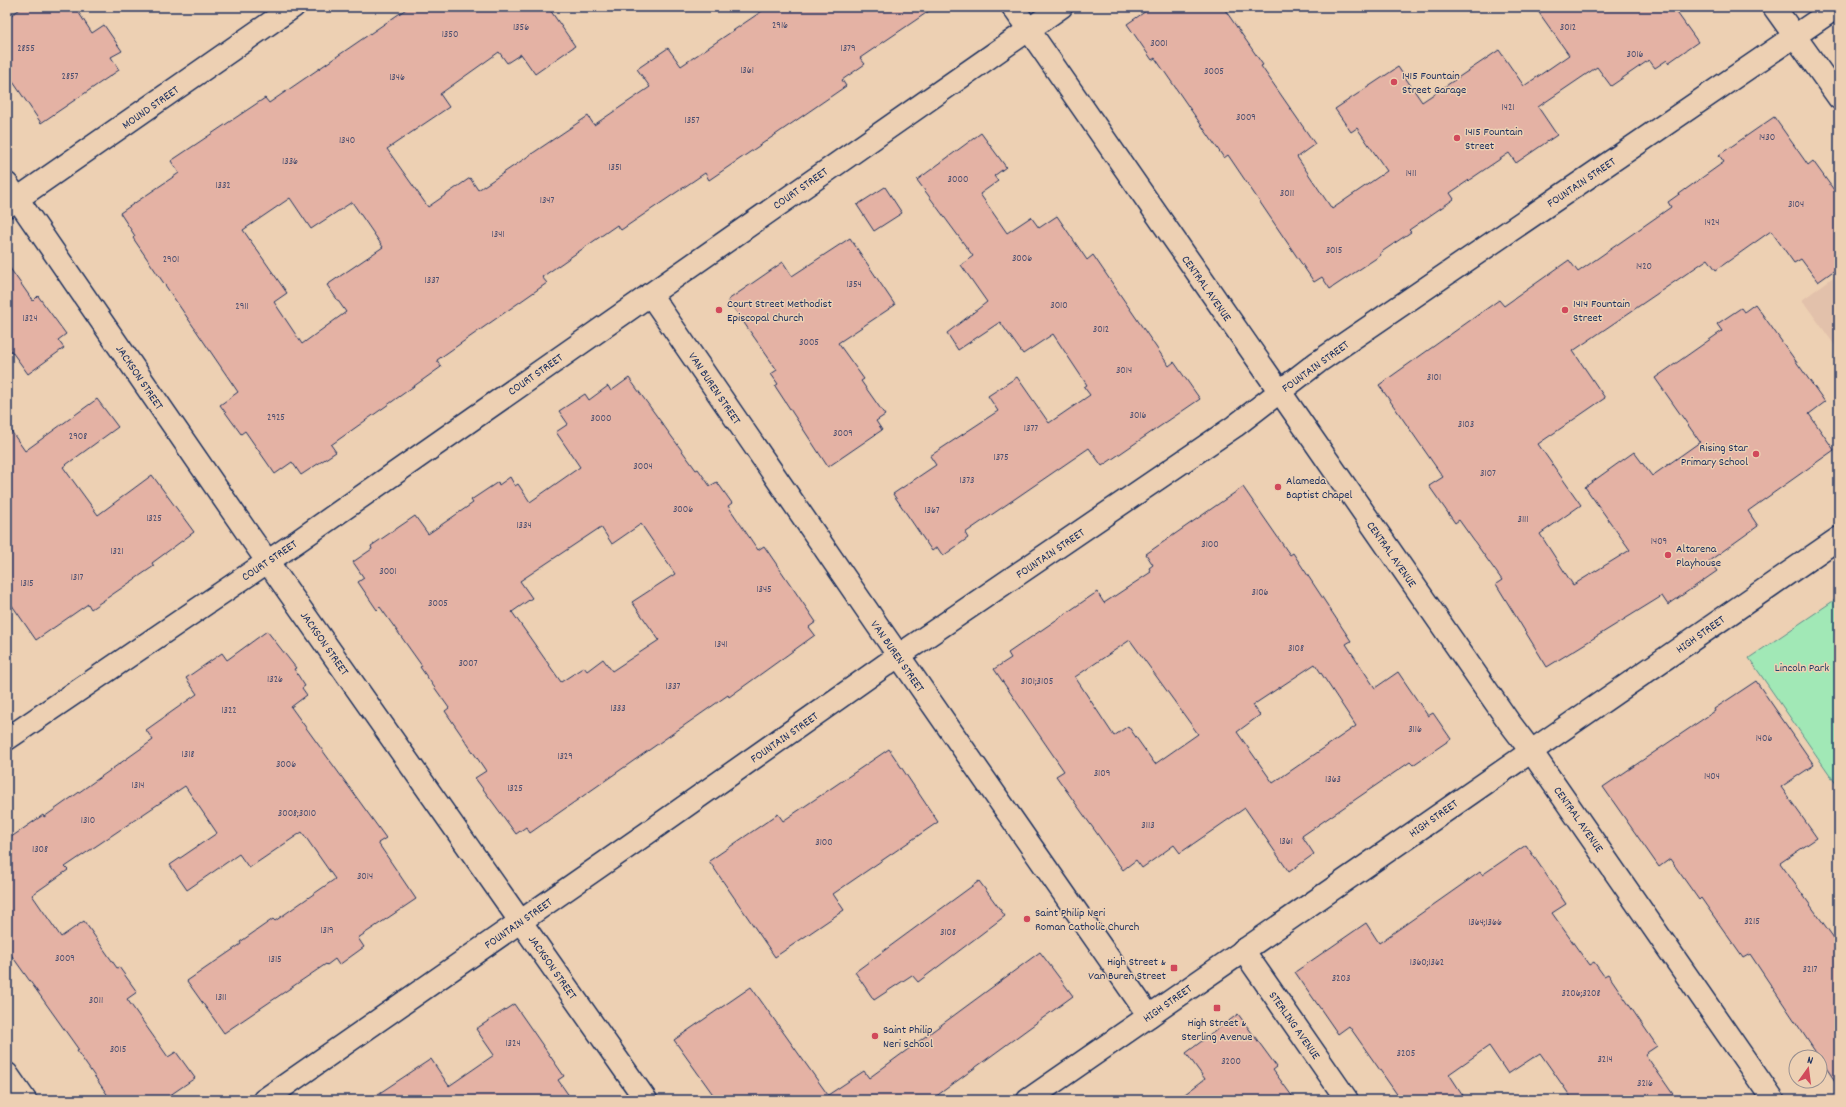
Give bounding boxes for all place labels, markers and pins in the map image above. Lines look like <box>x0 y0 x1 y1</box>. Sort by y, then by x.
place label: 1415 Fountain Street Garage <box>1402 68 1466 99</box>
marker: 1415 Fountain Street Garage <box>1389 77 1399 87</box>
place label: 1415 Fountain Street <box>1465 124 1523 155</box>
marker: 1415 Fountain Street <box>1452 133 1462 143</box>
place label: Court Street Methodist Episcopal Church <box>727 296 832 327</box>
place label: 1414 Fountain Street <box>1573 296 1631 327</box>
marker: Court Street Methodist Episcopal Church <box>714 305 724 315</box>
marker: 1414 Fountain Street <box>1560 305 1570 315</box>
place label: Rising Star Primary School <box>1681 440 1749 471</box>
marker: Rising Star Primary School <box>1751 449 1761 459</box>
place label: Alameda Baptist Chapel <box>1286 473 1353 504</box>
marker: Alameda Baptist Chapel <box>1273 482 1283 492</box>
place label: Altarena Playhouse <box>1676 541 1721 572</box>
marker: Altarena Playhouse <box>1663 550 1673 560</box>
place label: Saint Philip Neri Roman Catholic Church <box>1035 905 1139 936</box>
marker: Saint Philip Neri Roman Catholic Church <box>1022 914 1032 924</box>
place label: High Street & Van Buren Street <box>1088 954 1167 985</box>
marker: High Street & Van Buren Street <box>1169 963 1179 973</box>
marker: High Street & Sterling Avenue <box>1212 1003 1222 1013</box>
place label: High Street & Sterling Avenue <box>1182 1015 1252 1046</box>
place label: Saint Philip Neri School <box>883 1022 933 1053</box>
marker: Saint Philip Neri School <box>870 1031 880 1041</box>

